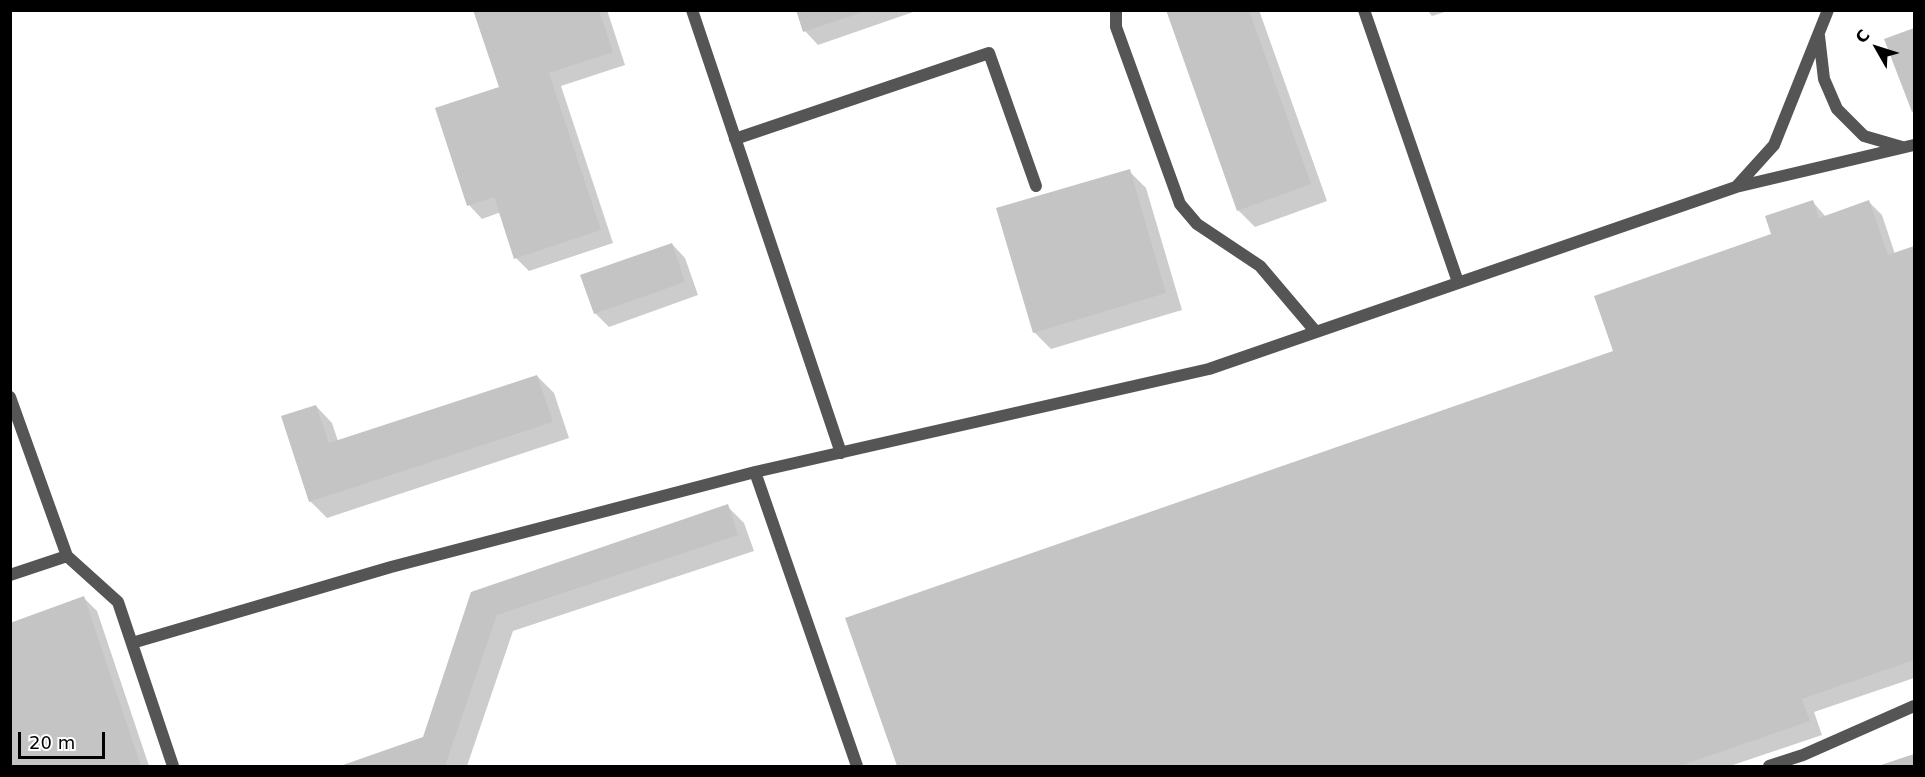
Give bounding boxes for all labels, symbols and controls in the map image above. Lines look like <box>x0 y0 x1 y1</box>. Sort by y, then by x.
north arrow <box>1847 18 1907 78</box>
text: С <box>1852 26 1874 47</box>
scale bar <box>21 720 108 758</box>
text: 20 m <box>29 732 75 753</box>

